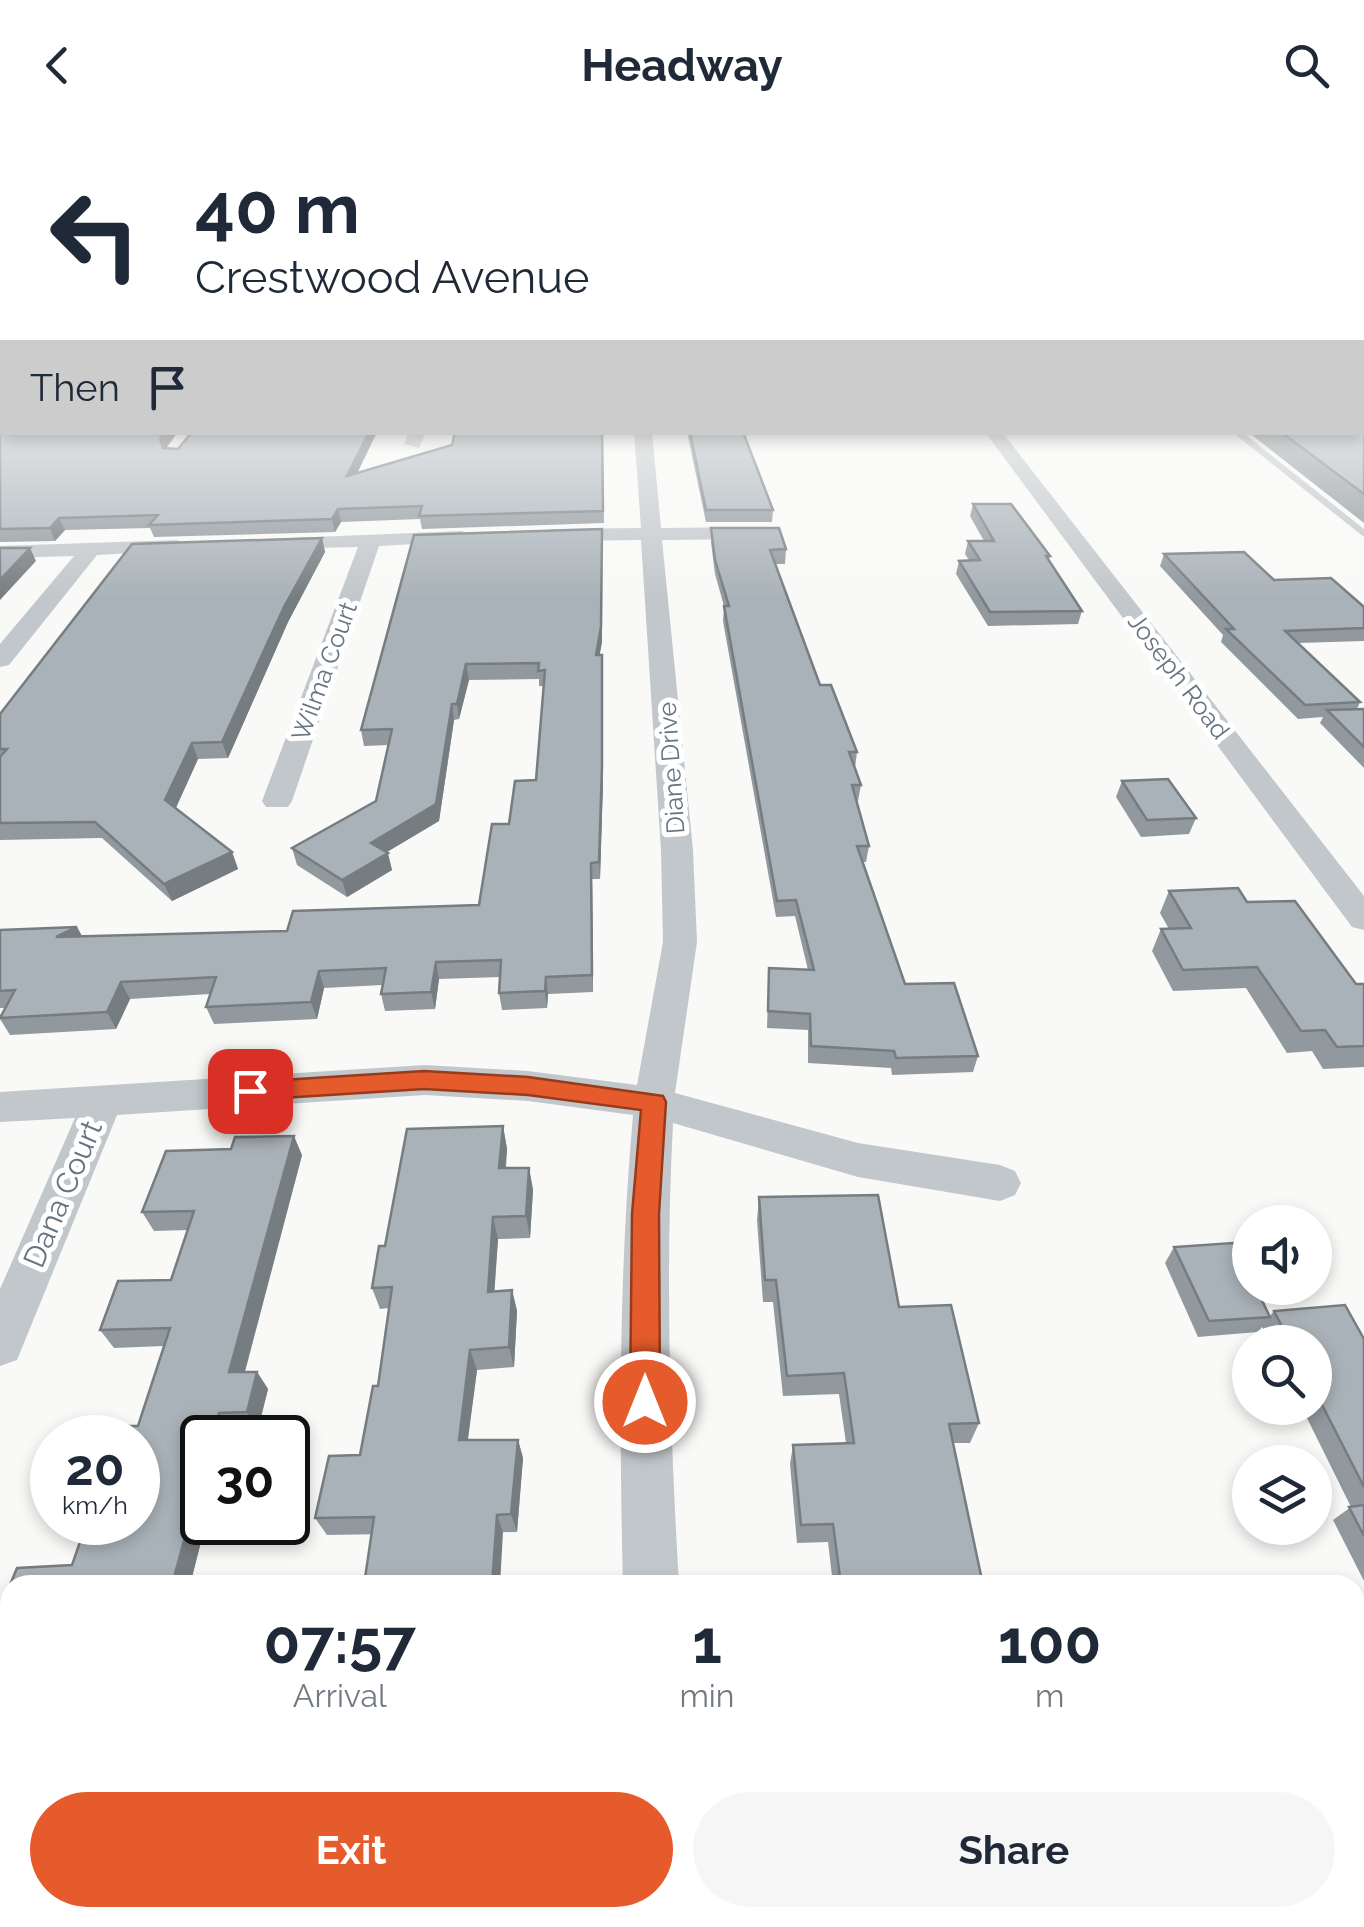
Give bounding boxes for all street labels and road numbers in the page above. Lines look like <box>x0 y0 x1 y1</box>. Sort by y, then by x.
street label: Wilma Court <box>285 597 363 744</box>
street label: Joseph Road <box>1122 607 1236 745</box>
street label: Diane Drive <box>651 701 691 835</box>
street label: Dana Court <box>16 1115 109 1272</box>

